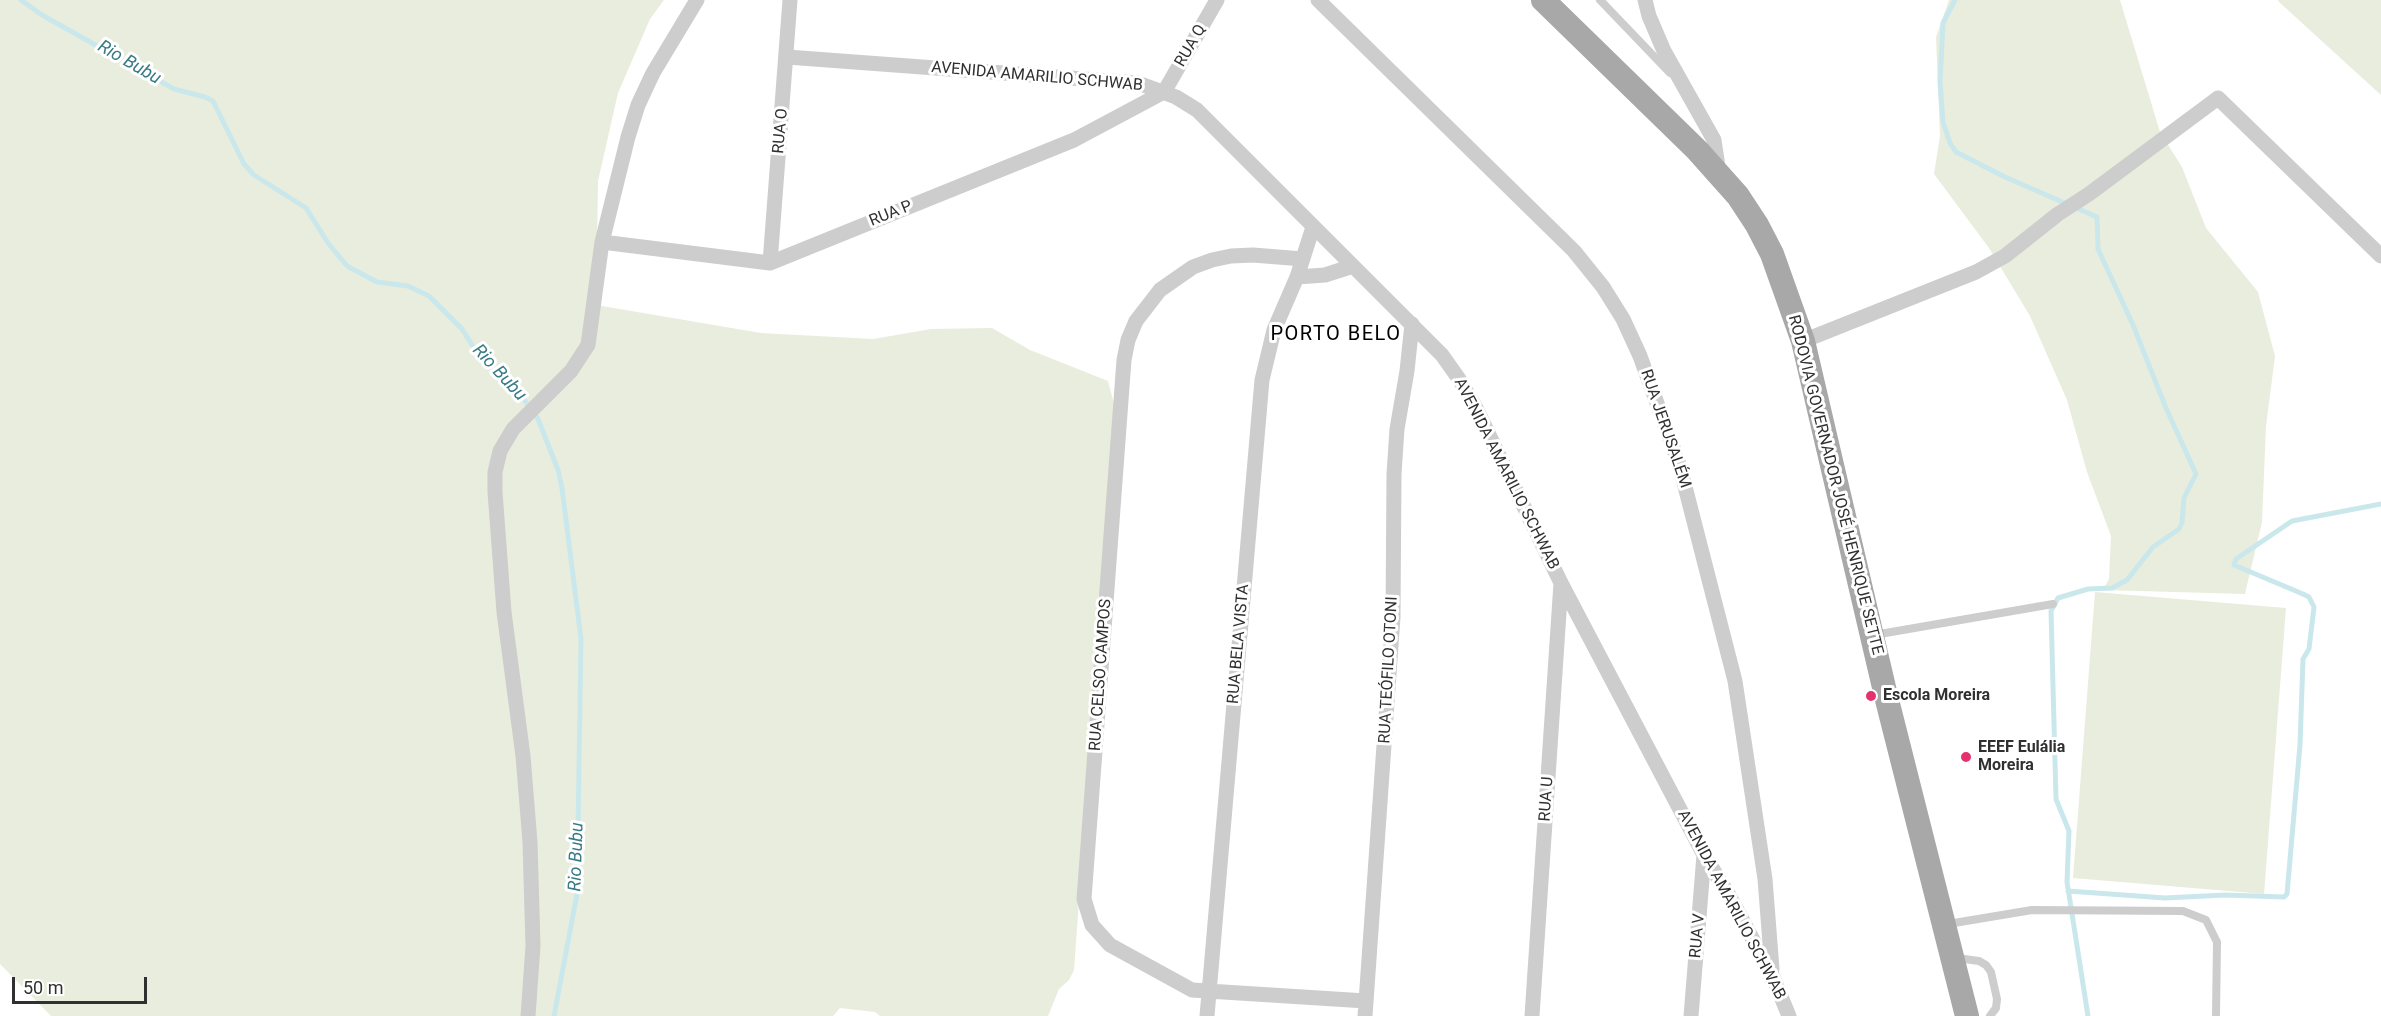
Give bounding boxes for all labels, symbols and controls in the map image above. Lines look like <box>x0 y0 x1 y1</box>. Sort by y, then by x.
street label: RUA Q <box>1171 22 1211 70</box>
water label: Rio Bubu <box>94 36 164 90</box>
street label: AVENIDA AMARILIO SCHWAB <box>930 58 1144 96</box>
street label: RUA O <box>769 108 793 154</box>
street label: RUA P <box>867 197 915 231</box>
street label: RODOVIA GOVERNADOR JOSÉ HENRIQUE SETTE <box>1783 313 1887 657</box>
district label: PORTO BELO <box>1270 323 1402 347</box>
water label: Rio Bubu <box>467 340 531 406</box>
street label: RUA JERUSALÉM <box>1636 367 1694 491</box>
street label: AVENIDA AMARILIO SCHWAB <box>1449 375 1563 573</box>
street label: RUA BELA VISTA <box>1224 583 1254 705</box>
street label: RUA TEÓFILO OTONI <box>1376 596 1402 744</box>
street label: RUA CELSO CAMPOS <box>1086 598 1116 752</box>
place label: Escola Moreira <box>1883 686 1990 706</box>
marker: Escola Moreira <box>1864 689 1878 703</box>
place label: EEEF Eulália Moreira <box>1978 738 2065 776</box>
marker: EEEF Eulália Moreira <box>1959 750 1973 764</box>
street label: RUA U <box>1536 776 1558 822</box>
street label: AVENIDA AMARILIO SCHWAB <box>1673 807 1789 1003</box>
water label: Rio Bubu <box>565 822 589 892</box>
street label: RUA V <box>1686 913 1710 959</box>
scale bar <box>15 965 150 1003</box>
text: 50 m <box>23 977 63 998</box>

